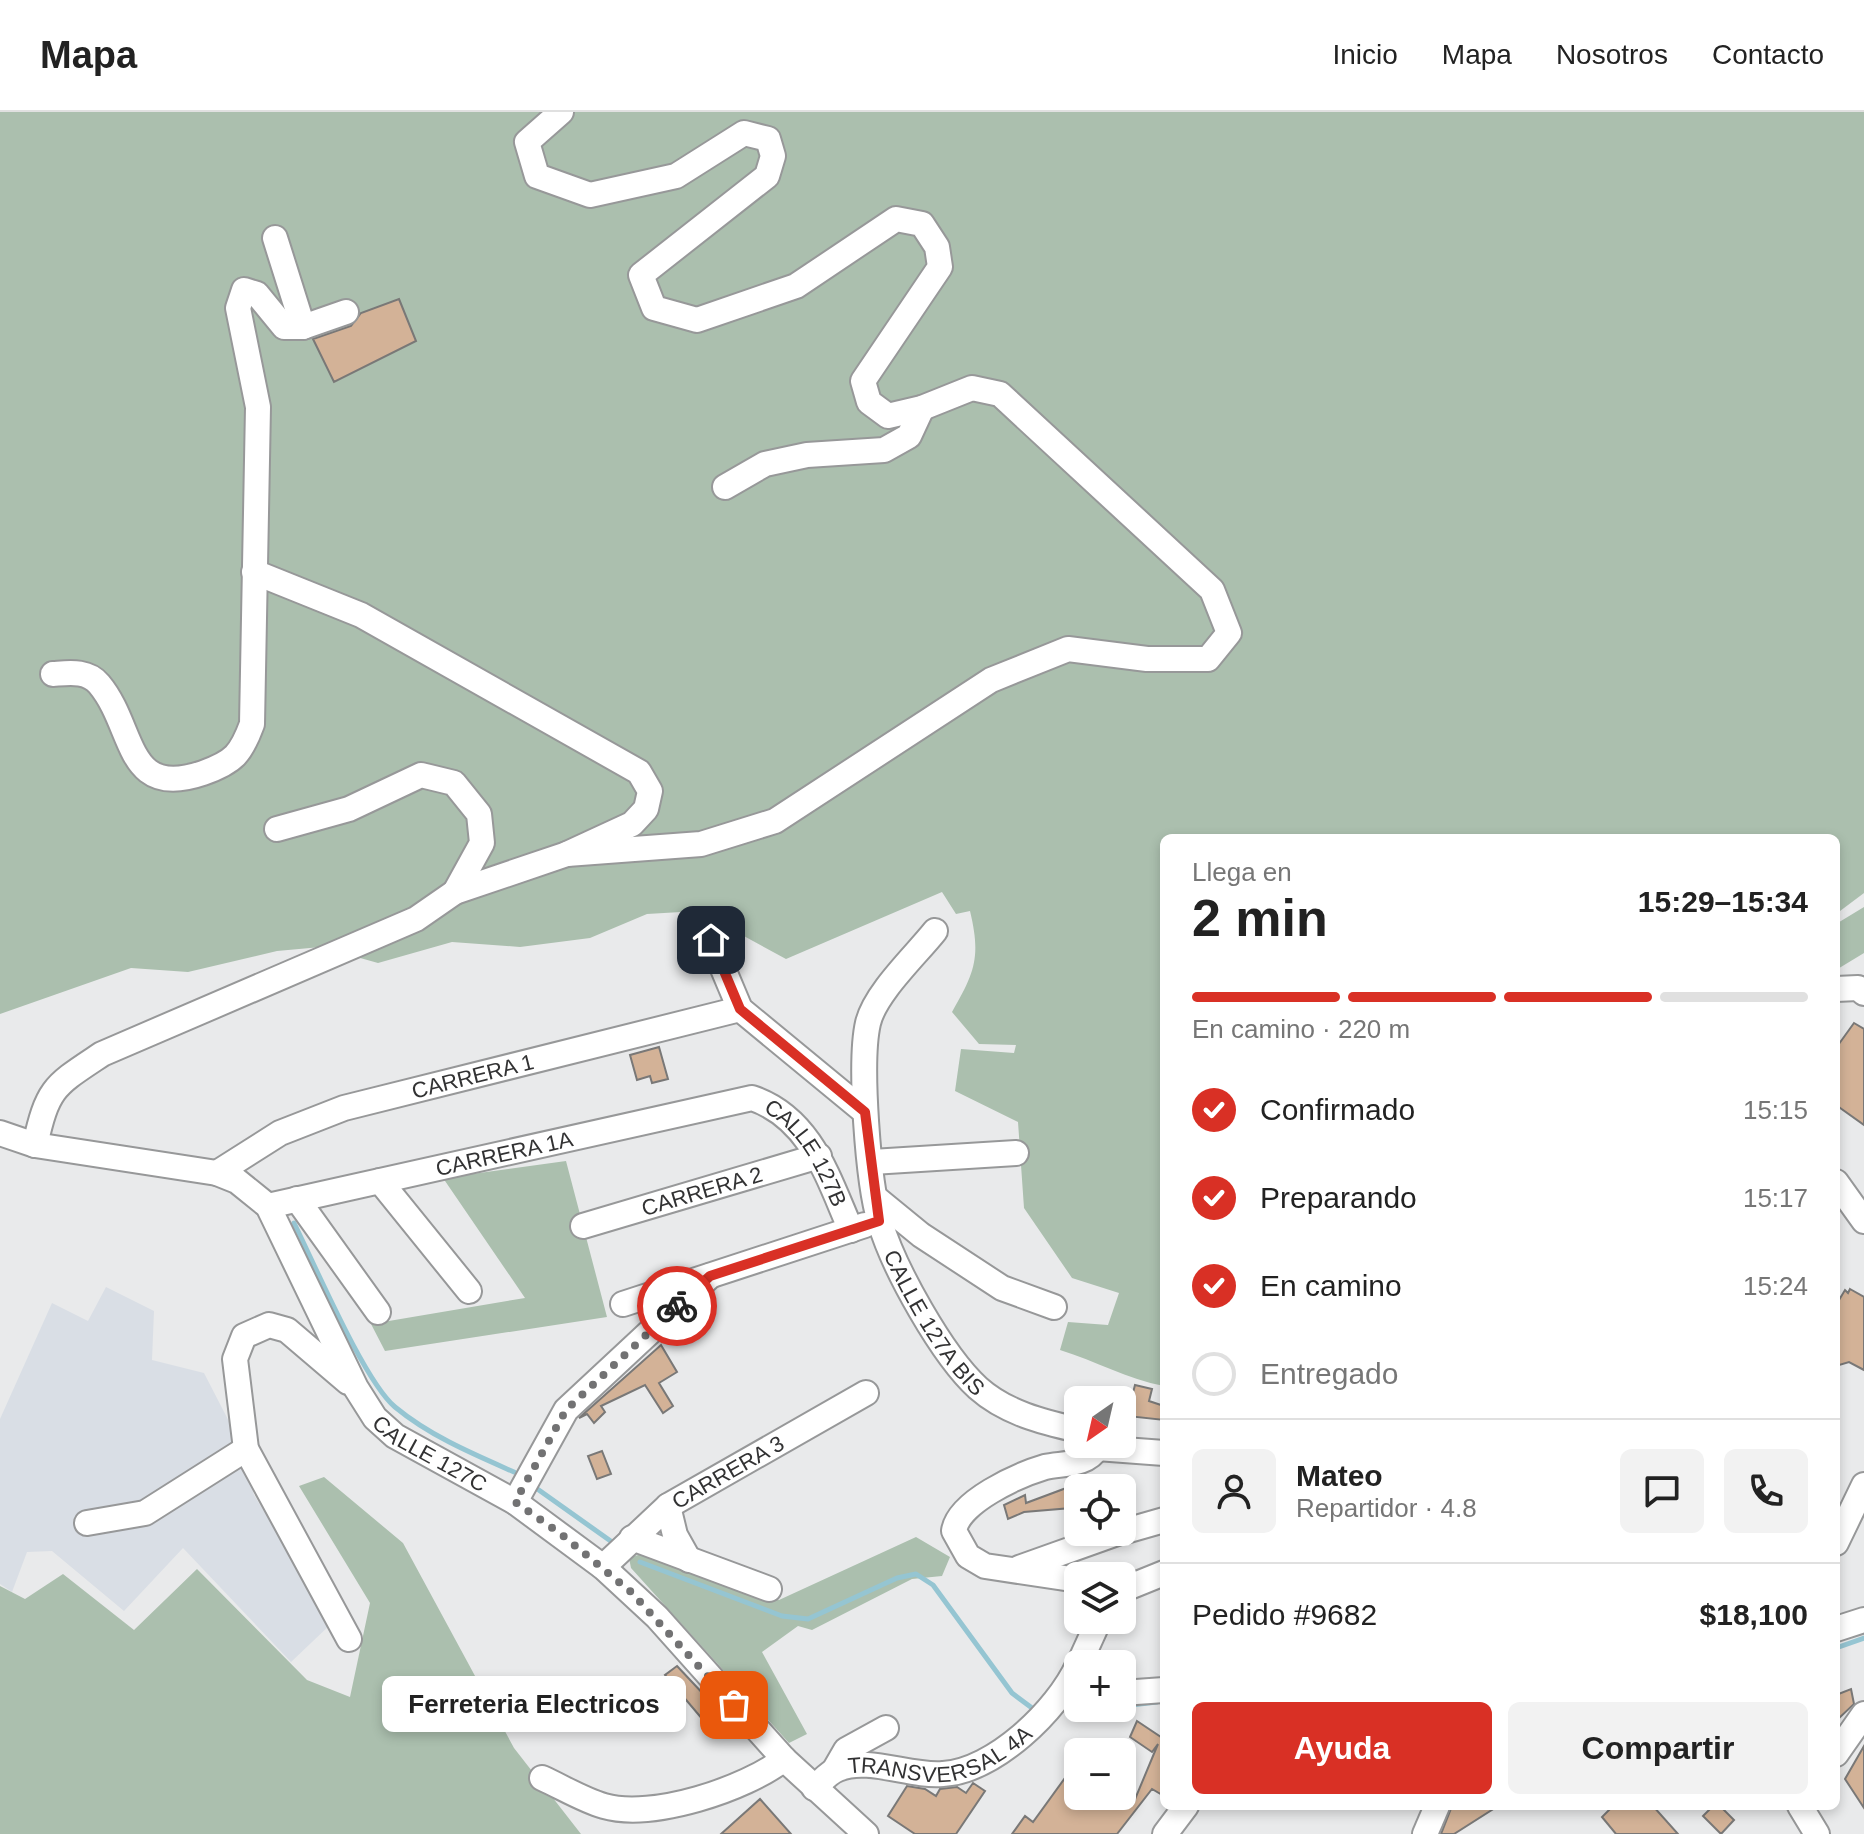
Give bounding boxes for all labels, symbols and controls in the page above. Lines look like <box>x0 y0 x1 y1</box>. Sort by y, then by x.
text: Mapa <box>40 34 137 76</box>
text: Inicio <box>1332 39 1398 70</box>
text: Mapa <box>1442 39 1512 70</box>
text: Nosotros <box>1556 39 1668 70</box>
text: Contacto <box>1712 39 1824 70</box>
text: Llega en <box>1192 857 1292 887</box>
text: 15:29–15:34 <box>1638 885 1808 918</box>
text: 2 min <box>1192 889 1328 947</box>
pin <box>677 906 745 974</box>
icon: home <box>689 918 733 962</box>
text: En camino · 220 m <box>1192 1014 1410 1044</box>
street label: CARRERA 1 <box>409 1049 536 1103</box>
icon: check <box>1192 1088 1236 1132</box>
text: Confirmado <box>1260 1093 1415 1126</box>
street label: CALLE 127B <box>761 1094 852 1210</box>
text: 15:15 <box>1743 1095 1808 1125</box>
street label: CARRERA 1A <box>433 1126 575 1181</box>
street label: CARRERA 2 <box>639 1161 765 1220</box>
icon: check <box>1192 1176 1236 1220</box>
text: Preparando <box>1260 1181 1417 1214</box>
text: 15:17 <box>1743 1183 1808 1213</box>
street label: CALLE 127A BIS <box>879 1246 990 1400</box>
icon: check <box>1192 1264 1236 1308</box>
courier <box>637 1266 717 1346</box>
text: En camino <box>1260 1269 1402 1302</box>
text: 15:24 <box>1743 1271 1808 1301</box>
icon: bike <box>655 1284 699 1328</box>
text: Entregado <box>1260 1357 1398 1390</box>
north arrow <box>1064 1386 1136 1458</box>
map controls <box>1064 1386 1136 1810</box>
street label: CALLE 127C <box>368 1410 492 1497</box>
street label: CARRERA 3 <box>667 1430 788 1514</box>
button: person <box>1192 1449 1276 1533</box>
button: chat <box>1620 1449 1704 1533</box>
button: phone <box>1724 1449 1808 1533</box>
text: Mateo <box>1296 1459 1383 1492</box>
button: locate <box>1064 1474 1136 1546</box>
text: Repartidor · 4.8 <box>1296 1493 1477 1523</box>
button: layers <box>1064 1562 1136 1634</box>
text: Pedido #9682 <box>1192 1598 1377 1631</box>
text: $18,100 <box>1700 1598 1808 1631</box>
button: + <box>1064 1650 1136 1722</box>
pin <box>700 1671 768 1739</box>
callout: Ferreteria Electricos <box>382 1677 686 1733</box>
icon: bag <box>712 1683 756 1727</box>
text: Ferreteria Electricos <box>408 1689 660 1719</box>
button: Ayuda <box>1192 1702 1492 1794</box>
button: Compartir <box>1508 1702 1808 1794</box>
street label: TRANSVERSAL 4A <box>847 1720 1037 1787</box>
button: − <box>1064 1738 1136 1810</box>

